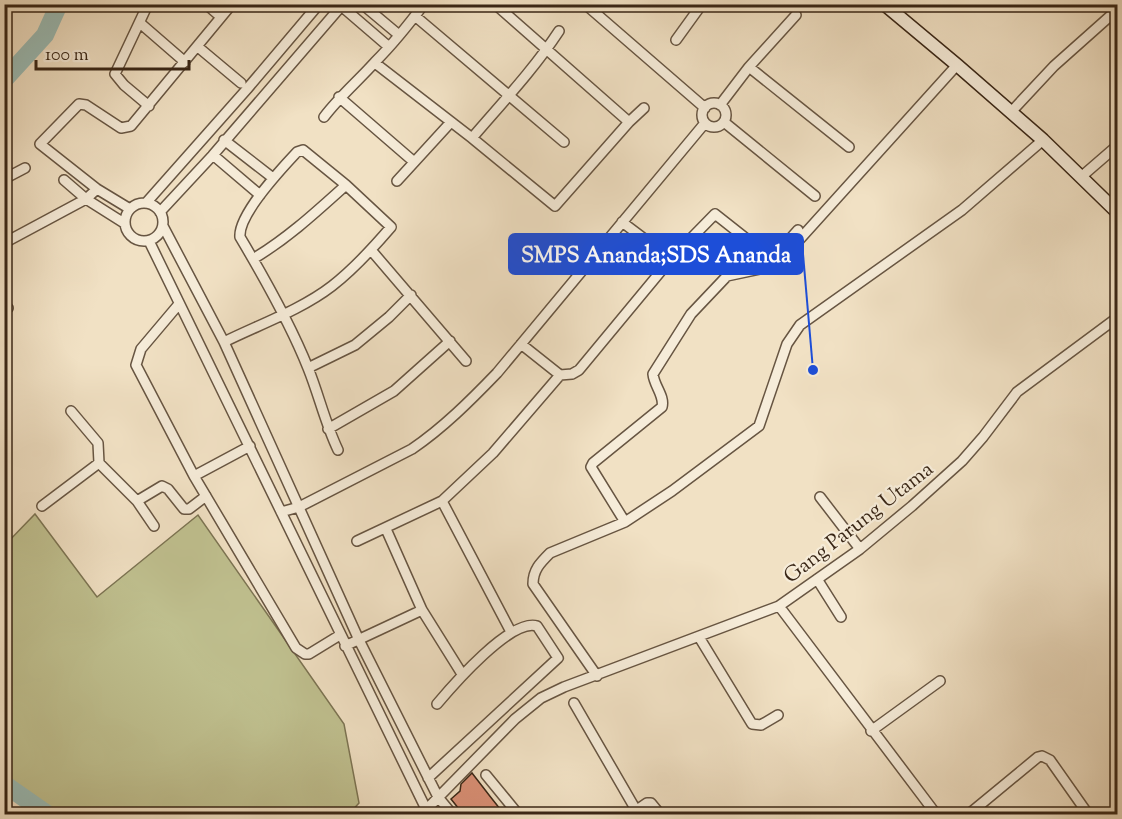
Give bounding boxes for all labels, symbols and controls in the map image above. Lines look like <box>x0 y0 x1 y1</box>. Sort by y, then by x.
scale bar <box>36 33 189 71</box>
text: 100 m <box>45 43 89 69</box>
callout: SMPS Ananda;SDS Ananda <box>509 234 803 274</box>
text: SMPS Ananda;SDS Ananda <box>521 241 792 273</box>
street label: Gang Parung Utama <box>778 455 941 592</box>

